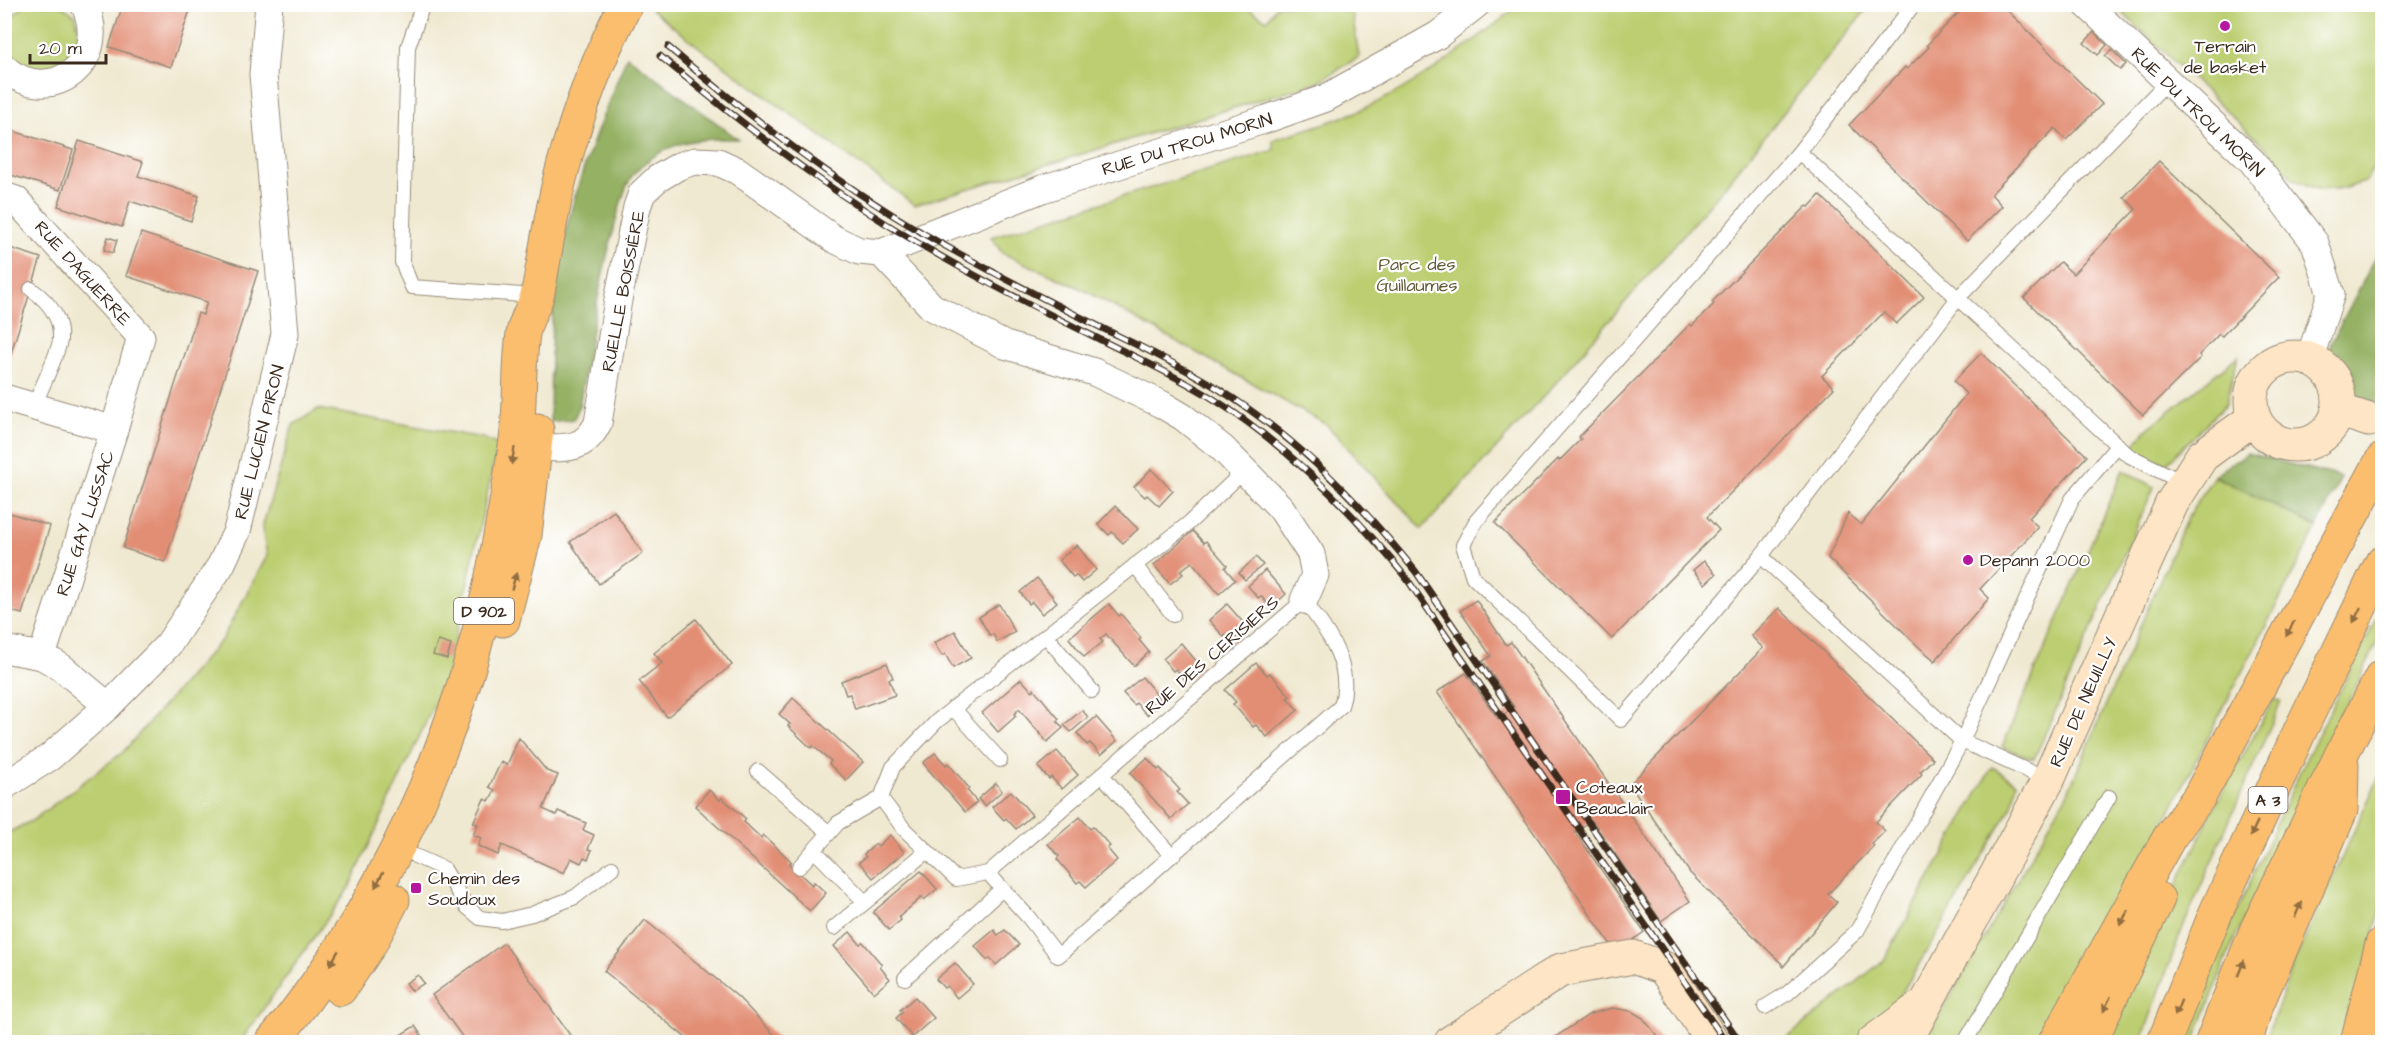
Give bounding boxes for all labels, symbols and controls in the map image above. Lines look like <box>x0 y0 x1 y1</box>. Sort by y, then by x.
marker: Terrain de basket <box>2218 19 2232 33</box>
scale bar <box>30 27 106 65</box>
place label: Terrain de basket <box>2184 34 2267 80</box>
text: 20 m <box>39 36 82 61</box>
street label: RUE DU TROU MORIN <box>2125 42 2270 183</box>
street label: RUE DU TROU MORIN <box>1099 107 1275 182</box>
street label: RUELLE BOISSIÈRE <box>596 208 651 374</box>
street label: RUE DAGUERRE <box>29 215 137 332</box>
park label: Parc des Guillaumes <box>1376 252 1458 298</box>
street label: RUE LUCIEN PIRON <box>228 362 291 522</box>
street label: RUE GAY LUSSAC <box>50 447 121 599</box>
one-way arrow <box>508 447 517 466</box>
place label: Depann 2000 <box>1980 548 2090 573</box>
marker: Depann 2000 <box>1961 553 1975 567</box>
one-way arrow <box>510 572 519 590</box>
street label: RUE DES CERISIERS <box>1140 590 1285 721</box>
road number: D 902 <box>454 598 514 624</box>
one-way arrow <box>2353 606 2362 623</box>
one-way arrow <box>2285 620 2295 637</box>
street label: RUE DE NEUILLY <box>2044 633 2123 771</box>
place label: Coteaux Beauclair <box>1576 775 1653 821</box>
road number: A 3 <box>2248 787 2288 813</box>
marker: Coteaux Beauclair <box>1554 788 1572 806</box>
one-way arrow <box>2250 820 2259 837</box>
place label: Chemin des Soudoux <box>428 866 520 912</box>
one-way arrow <box>374 872 384 889</box>
marker: Chemin des Soudoux <box>409 881 423 895</box>
one-way arrow <box>2294 901 2303 919</box>
one-way arrow <box>2119 910 2129 927</box>
one-way arrow <box>329 950 340 966</box>
one-way arrow <box>2237 959 2247 977</box>
one-way arrow <box>2103 995 2112 1012</box>
one-way arrow <box>2172 999 2182 1017</box>

